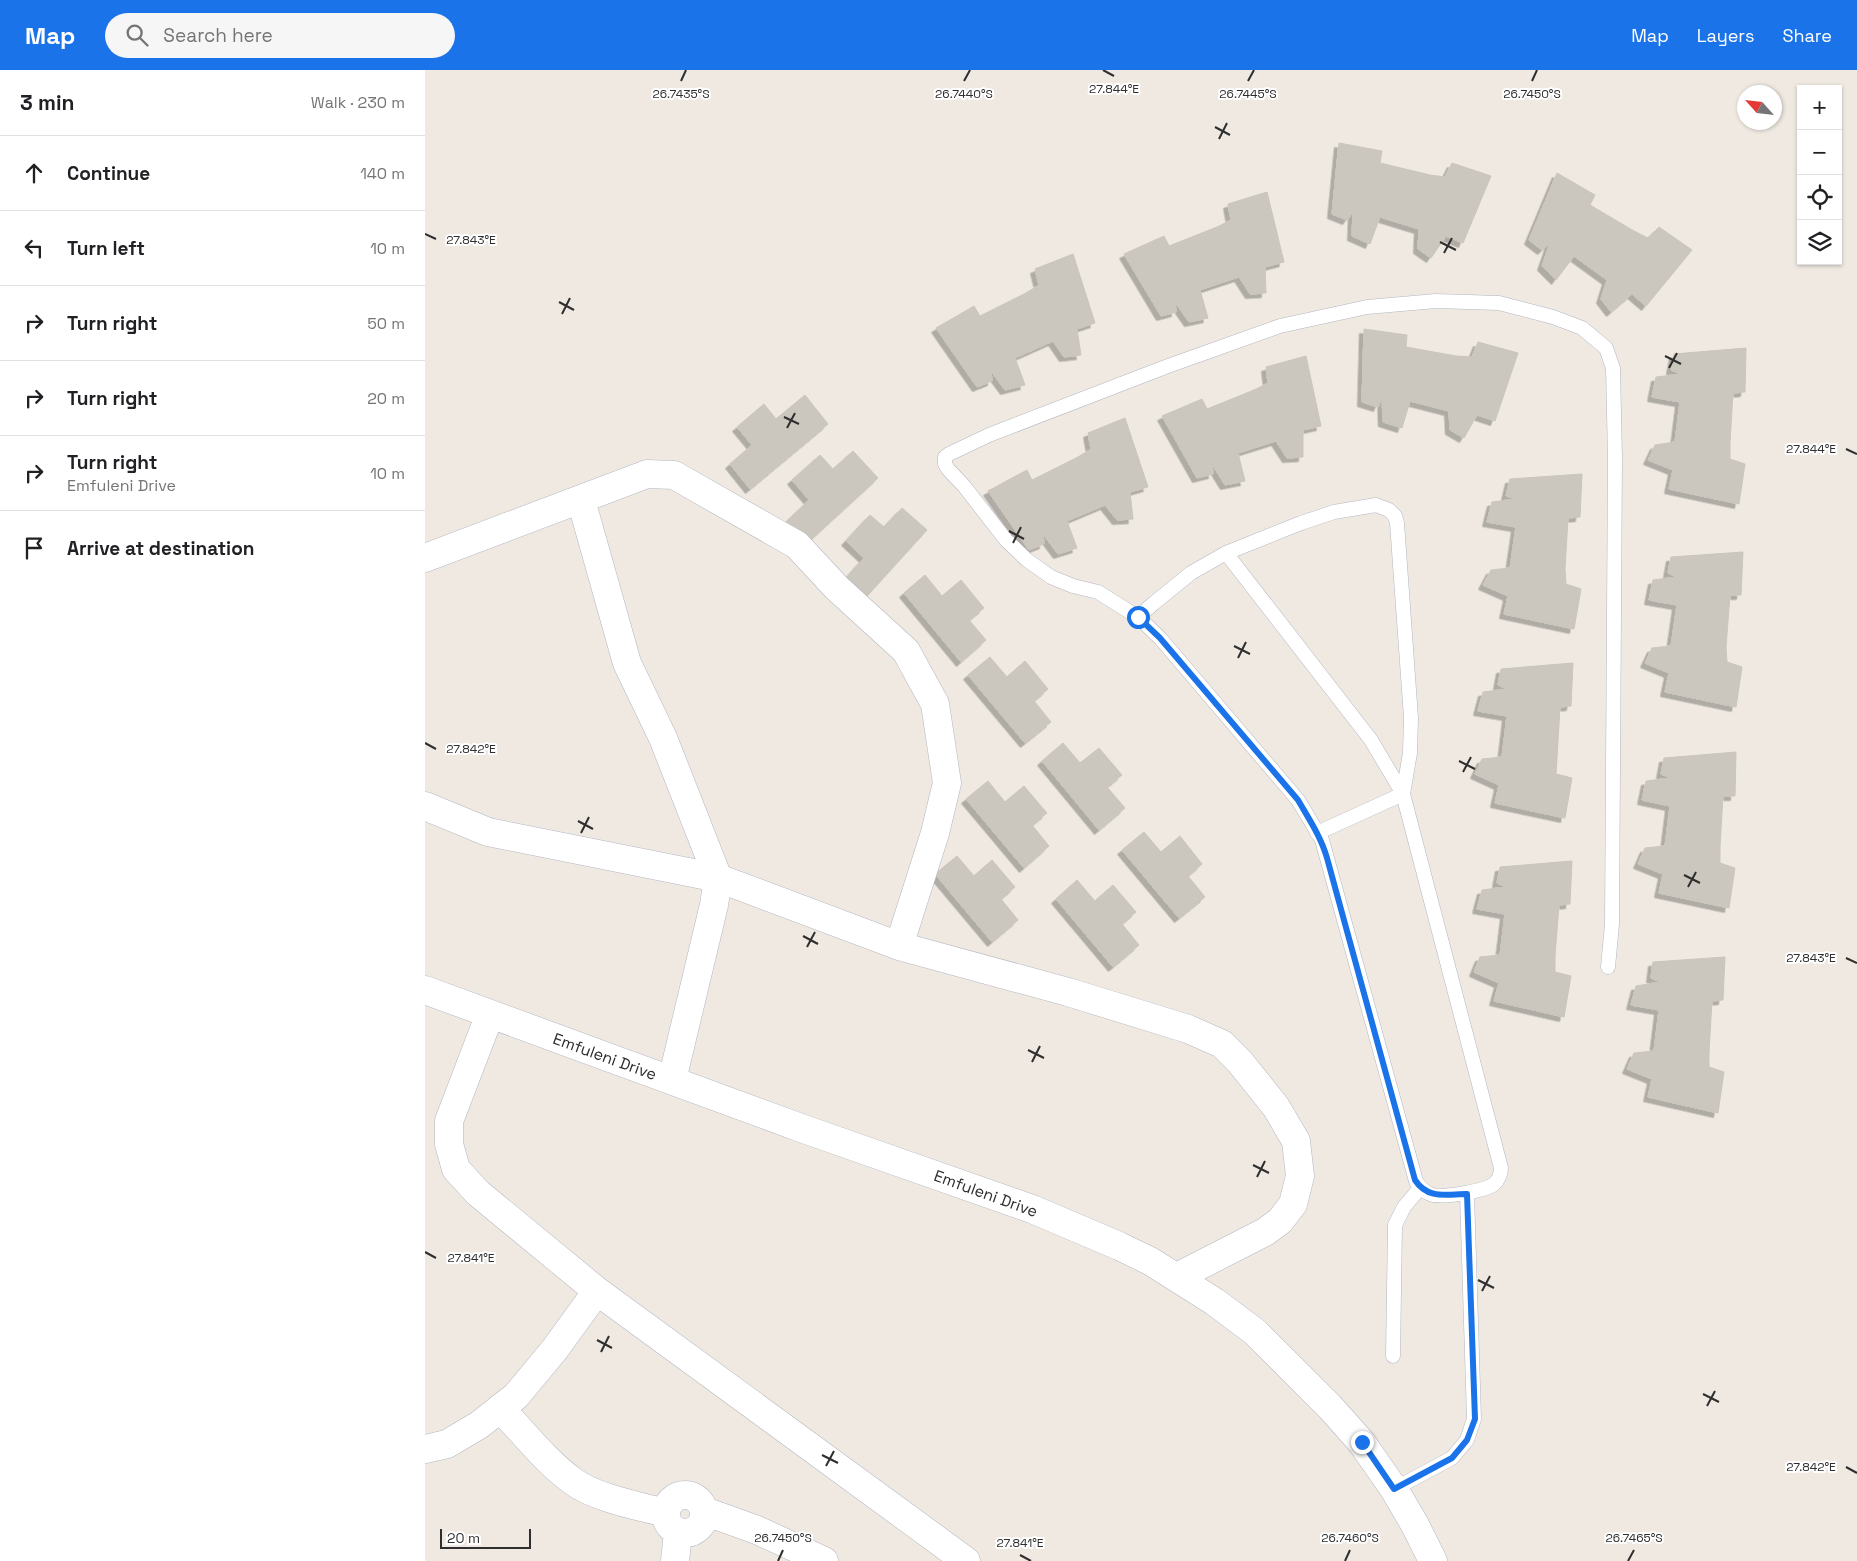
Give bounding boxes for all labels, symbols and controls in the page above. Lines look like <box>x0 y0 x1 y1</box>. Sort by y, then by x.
search box <box>105 13 455 58</box>
text: Map <box>25 20 75 51</box>
icon: search <box>123 21 151 49</box>
text: Search here <box>163 23 273 48</box>
text: Map <box>1631 24 1669 47</box>
text: Layers <box>1697 24 1754 47</box>
text: Share <box>1782 24 1832 47</box>
text: 27.844°E <box>1089 81 1139 97</box>
north arrow <box>1737 85 1782 130</box>
map controls <box>1797 85 1842 265</box>
button: + <box>1797 85 1842 130</box>
text: 26.7435°S <box>652 86 710 102</box>
text: 26.7440°S <box>935 86 993 102</box>
text: 26.7445°S <box>1219 86 1277 102</box>
text: 26.7450°S <box>1503 86 1561 102</box>
text: 3 min <box>20 89 75 116</box>
text: Walk · 230 m <box>311 92 405 113</box>
button: − <box>1797 130 1842 175</box>
icon: ahead <box>20 159 48 187</box>
text: Continue <box>67 161 150 186</box>
text: 140 m <box>360 163 405 184</box>
button: locate <box>1797 175 1842 220</box>
button: layers <box>1797 220 1842 265</box>
text: 27.843°E <box>446 232 496 248</box>
icon: left <box>20 234 48 262</box>
text: Turn left <box>67 236 145 261</box>
text: 10 m <box>370 238 405 259</box>
icon: right <box>20 309 48 337</box>
text: Turn right <box>67 311 157 336</box>
text: 50 m <box>367 313 405 334</box>
icon: right <box>20 384 48 412</box>
text: Turn right <box>67 386 157 411</box>
text: 20 m <box>367 388 405 409</box>
text: 27.844°E <box>1786 441 1836 457</box>
text: Turn right <box>67 450 157 475</box>
icon: right <box>20 459 48 487</box>
text: 10 m <box>370 463 405 484</box>
text: Emfuleni Drive <box>67 475 176 496</box>
icon: arrive <box>20 534 48 562</box>
text: Arrive at destination <box>67 536 255 561</box>
route start <box>1127 606 1150 629</box>
text: 27.842°E <box>446 741 496 757</box>
text: 27.843°E <box>1786 950 1836 966</box>
street label: Emfuleni Drive <box>550 1028 660 1085</box>
street label: Emfuleni Drive <box>931 1165 1041 1222</box>
text: 27.841°E <box>447 1250 495 1266</box>
route end <box>1351 1431 1374 1454</box>
text: 27.842°E <box>1786 1459 1836 1475</box>
scale bar <box>440 1526 531 1549</box>
text: 20 m <box>447 1529 480 1547</box>
text: 26.7450°S <box>754 1530 812 1546</box>
text: 26.7460°S <box>1321 1530 1379 1546</box>
text: 26.7465°S <box>1605 1530 1663 1546</box>
text: 27.841°E <box>996 1535 1044 1551</box>

